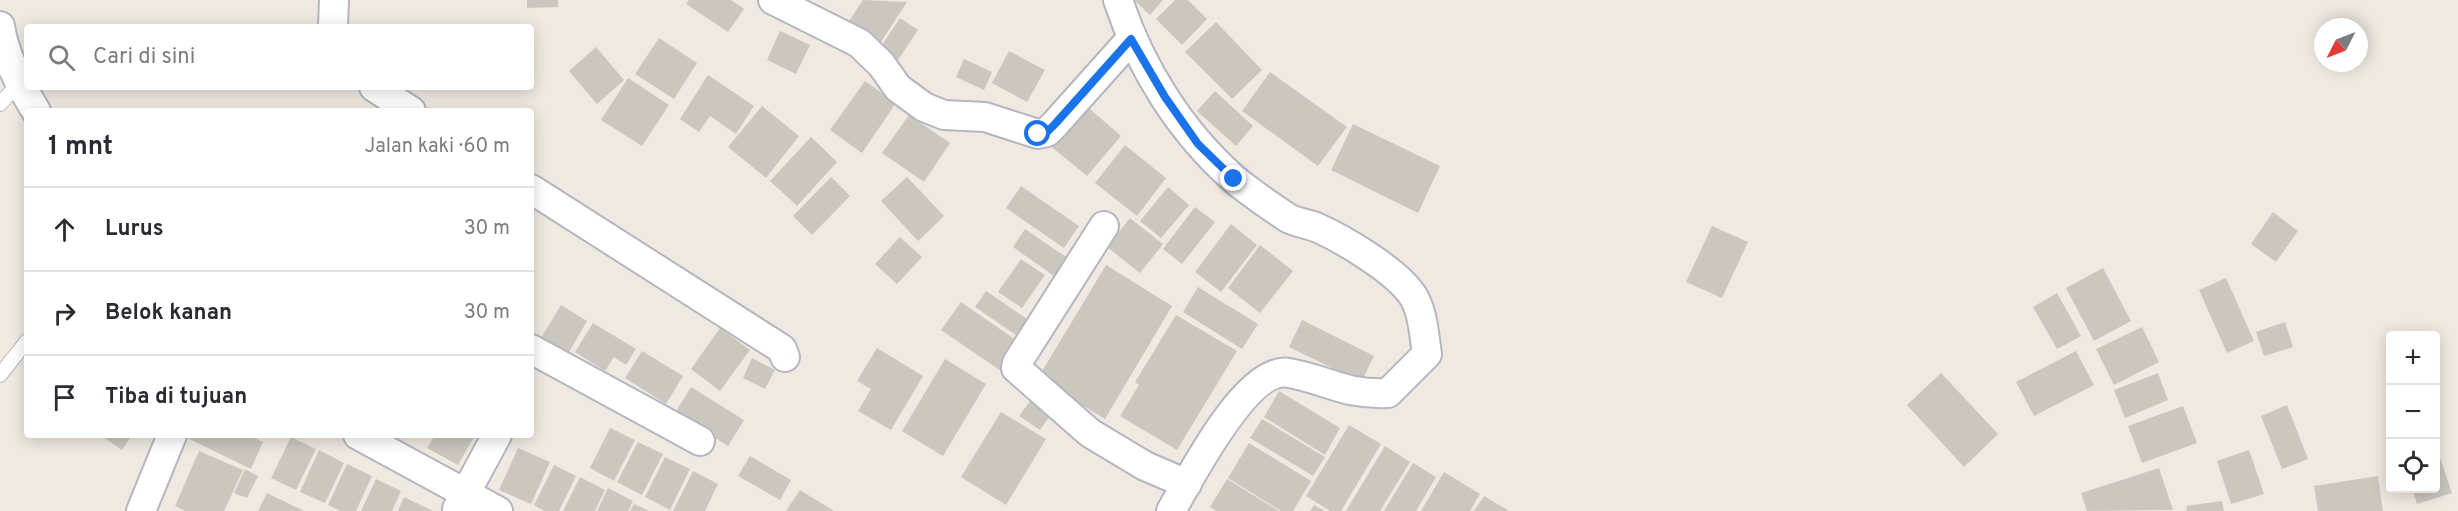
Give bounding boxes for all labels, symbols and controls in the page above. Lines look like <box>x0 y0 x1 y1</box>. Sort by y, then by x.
north arrow <box>2314 18 2368 72</box>
search box <box>24 24 534 90</box>
icon: search <box>45 41 78 74</box>
text: Cari di sini <box>93 44 195 71</box>
route start <box>1024 120 1050 146</box>
text: 1 mnt <box>48 131 113 164</box>
text: Jalan kaki · 60 m <box>364 134 510 160</box>
route end <box>1220 165 1246 191</box>
icon: ahead <box>48 213 81 246</box>
text: Lurus <box>105 216 164 243</box>
text: 30 m <box>464 216 510 242</box>
icon: right <box>48 297 81 330</box>
text: Belok kanan <box>105 300 232 327</box>
text: 30 m <box>464 300 510 326</box>
map controls <box>2386 331 2440 493</box>
button: + <box>2386 331 2440 385</box>
icon: arrive <box>48 381 81 414</box>
text: Tiba di tujuan <box>105 384 247 411</box>
button: − <box>2386 385 2440 439</box>
button: locate <box>2386 439 2440 493</box>

